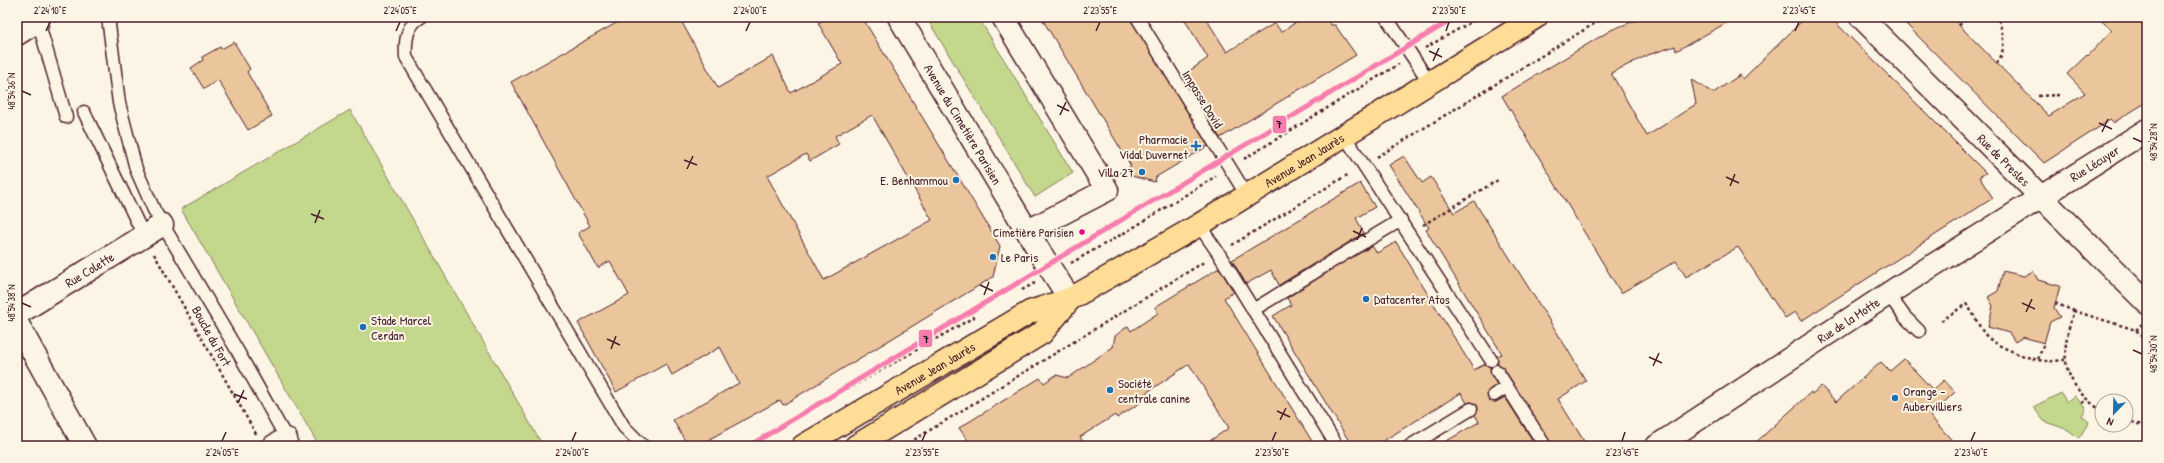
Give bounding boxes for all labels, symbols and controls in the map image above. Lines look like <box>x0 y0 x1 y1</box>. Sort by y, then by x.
text: 2°24'10"E <box>34 4 67 17</box>
text: 2°24'05"E <box>383 4 417 17</box>
text: 2°24'00"E <box>733 4 767 17</box>
text: 2°23'55"E <box>1083 4 1117 17</box>
text: 2°23'50"E <box>1432 4 1467 17</box>
text: 2°23'45"E <box>1782 4 1816 17</box>
street label: Avenue du Cimetière Parisien <box>920 61 1006 188</box>
street label: Impasse David <box>1178 67 1228 131</box>
text: 48°54'36"N <box>5 73 18 109</box>
line badge: 7 <box>1272 115 1287 134</box>
text: 7 <box>1275 117 1282 131</box>
text: 48°54'28"N <box>2147 123 2160 161</box>
street label: Avenue Jean Jaurès <box>1261 129 1347 191</box>
place label: Pharmacie Vidal Duvernet <box>1119 130 1189 163</box>
street label: Rue de Presles <box>1974 130 2034 190</box>
marker: Pharmacie Vidal Duvernet <box>1191 141 1201 151</box>
street label: Rue Lécuyer <box>2066 141 2123 186</box>
place label: Villa 27 <box>1098 163 1134 181</box>
marker: Villa 27 <box>1137 167 1147 177</box>
place label: E. Benhammou <box>880 171 948 189</box>
marker: E. Benhammou <box>951 175 961 185</box>
place label: Cimetière Parisien <box>993 224 1074 241</box>
marker: Cimetière Parisien <box>1077 227 1087 237</box>
street label: Rue Colette <box>62 248 117 291</box>
place label: Le Paris <box>1001 248 1038 266</box>
marker: Le Paris <box>988 252 998 262</box>
text: 48°54'38"N <box>5 284 18 322</box>
place label: Datacenter Atos <box>1374 290 1450 308</box>
street label: Rue de la Motte <box>1814 293 1883 347</box>
marker: Datacenter Atos <box>1361 294 1371 304</box>
street label: Boucle du Fort <box>188 303 236 370</box>
place label: Stade Marcel Cerdan <box>371 311 432 344</box>
marker: Stade Marcel Cerdan <box>358 322 368 332</box>
line badge: 7 <box>918 329 933 348</box>
text: 7 <box>922 332 929 346</box>
text: 48°54'30"N <box>2147 335 2160 373</box>
street label: Avenue Jean Jaurès <box>891 338 978 399</box>
place label: Société centrale canine <box>1118 374 1190 407</box>
place label: Orange - Aubervilliers <box>1903 382 1962 415</box>
marker: Société centrale canine <box>1105 385 1115 395</box>
marker: Orange - Aubervilliers <box>1890 393 1900 403</box>
north arrow <box>2094 393 2134 433</box>
text: N <box>2105 415 2116 430</box>
text: 2°24'05"E <box>205 446 239 459</box>
text: 2°24'00"E <box>555 446 589 459</box>
text: 2°23'55"E <box>905 446 939 459</box>
text: 2°23'50"E <box>1255 446 1290 459</box>
text: 2°23'45"E <box>1605 446 1639 459</box>
text: 2°23'40"E <box>1954 446 1988 459</box>

